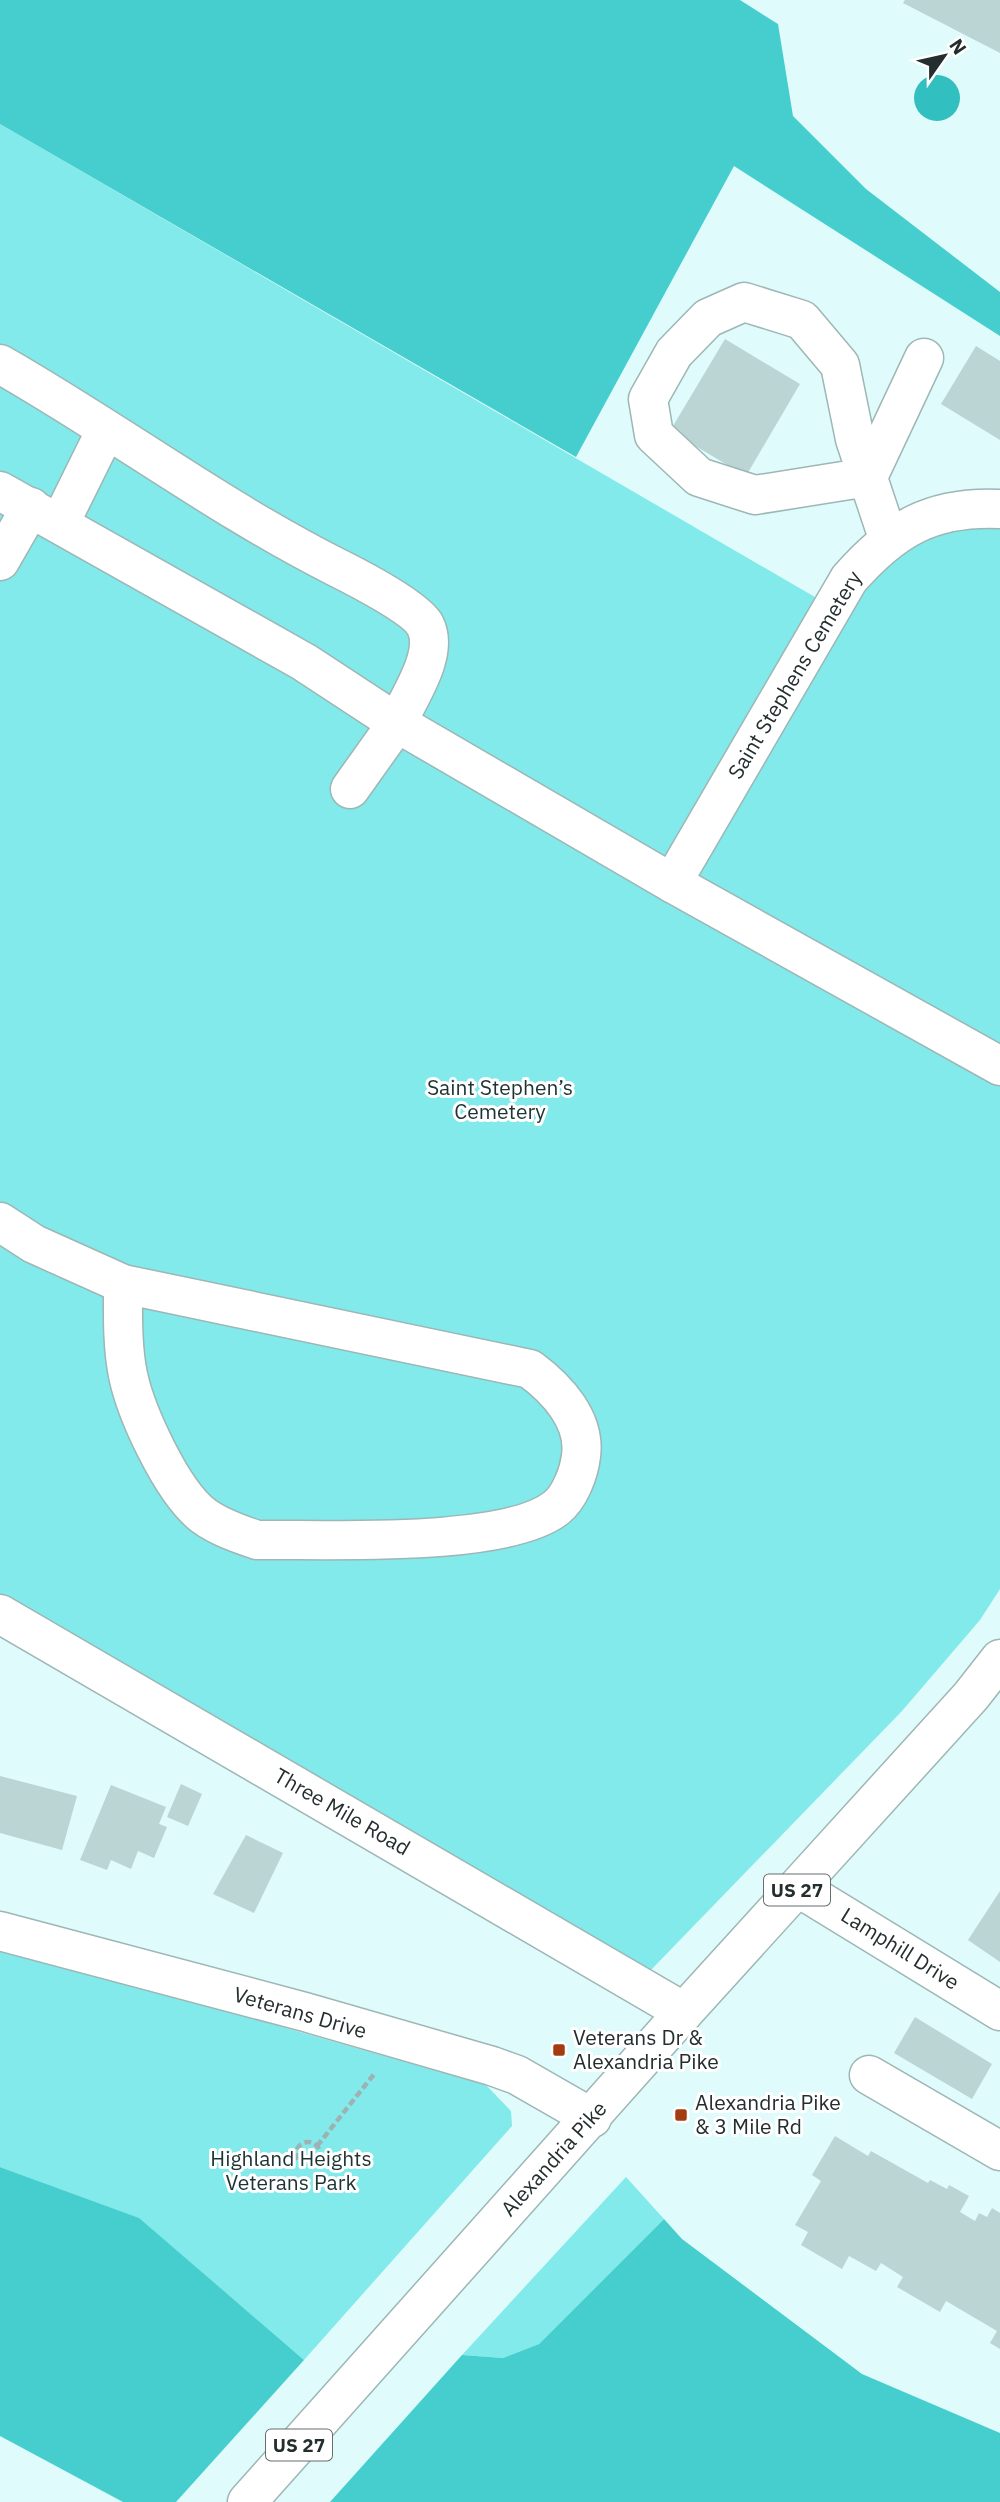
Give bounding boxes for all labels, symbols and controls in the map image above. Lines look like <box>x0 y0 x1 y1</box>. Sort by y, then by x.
north arrow <box>909 21 979 91</box>
text: N <box>944 34 972 59</box>
street label: Saint Stephens Cemetery <box>721 565 868 784</box>
park label: Saint Stephen’s Cemetery <box>427 1073 573 1125</box>
street label: Three Mile Road <box>270 1761 415 1861</box>
road number: US 27 <box>764 1874 830 1906</box>
street label: Lamphill Drive <box>836 1901 965 1996</box>
street label: Veterans Drive <box>230 1980 370 2044</box>
place label: Veterans Dr & Alexandria Pike <box>573 2023 719 2075</box>
marker: Veterans Dr & Alexandria Pike <box>551 2042 567 2058</box>
place label: Alexandria Pike & 3 Mile Rd <box>695 2088 841 2140</box>
street label: Alexandria Pike <box>494 2095 612 2222</box>
marker: Alexandria Pike & 3 Mile Rd <box>673 2107 689 2123</box>
park label: Highland Heights Veterans Park <box>210 2144 372 2196</box>
road number: US 27 <box>266 2430 332 2460</box>

